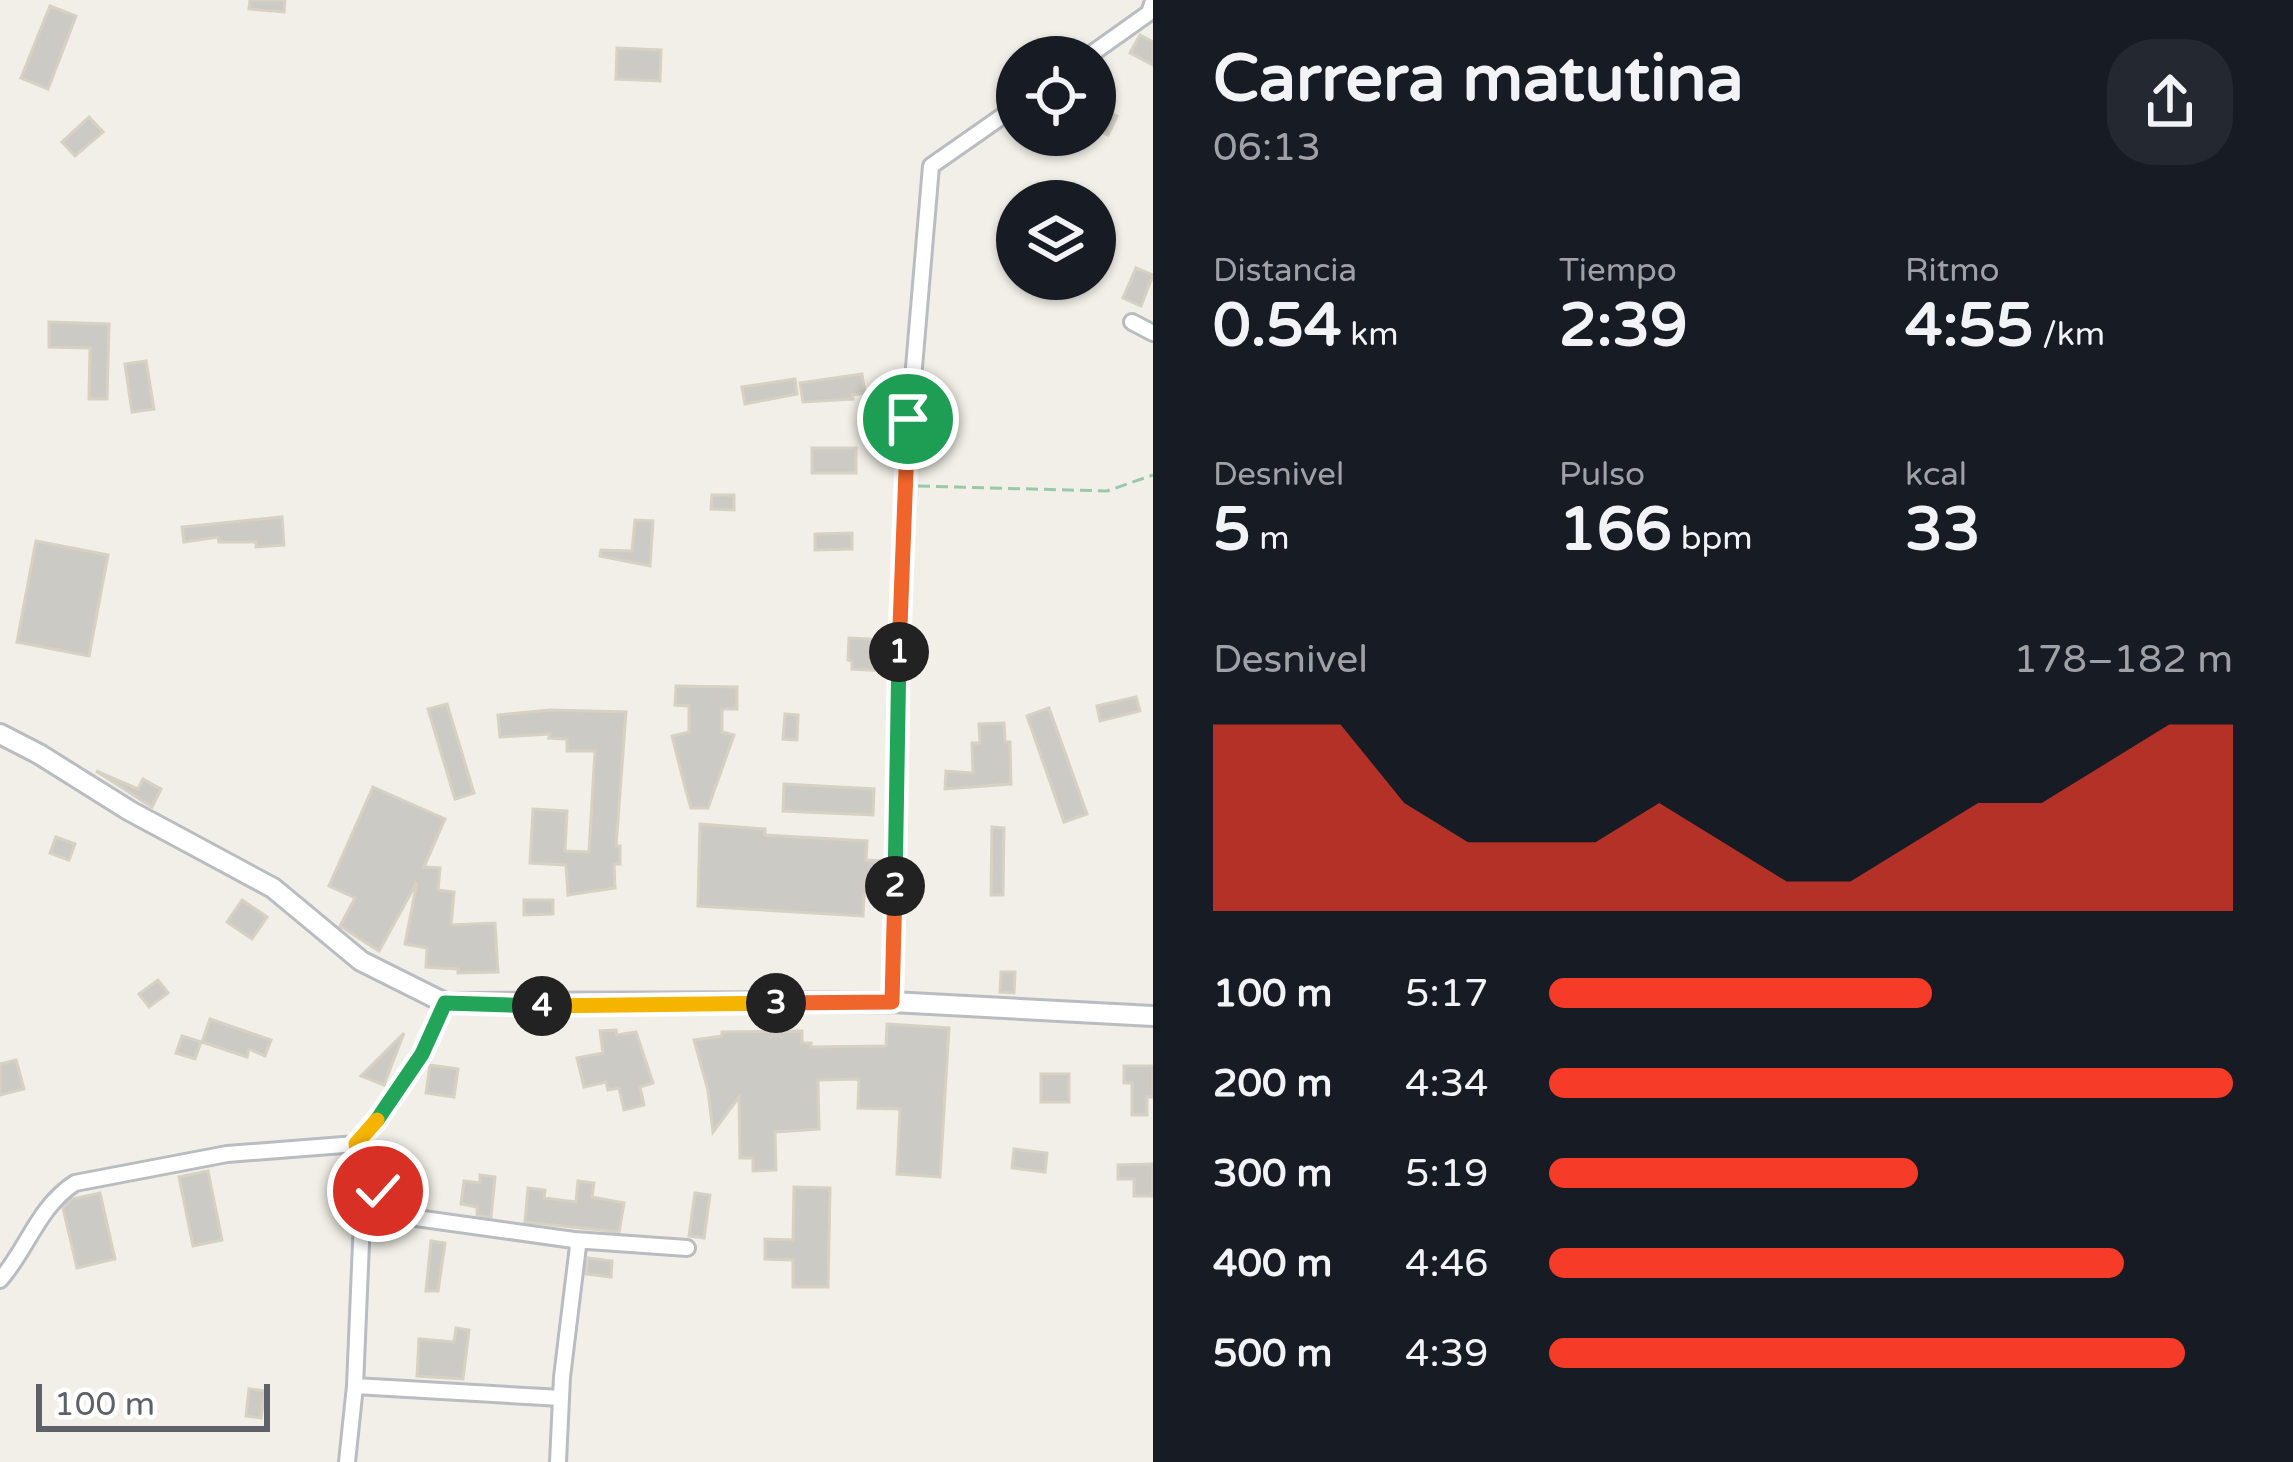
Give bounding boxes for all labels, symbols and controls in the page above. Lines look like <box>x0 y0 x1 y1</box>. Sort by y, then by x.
map controls <box>996 36 1116 300</box>
button: locate <box>996 36 1116 156</box>
text: Carrera matutina <box>1213 39 1744 119</box>
button: share <box>2107 39 2233 165</box>
text: 06:13 <box>1213 124 1321 171</box>
button: layers <box>996 180 1116 300</box>
text: Distancia <box>1213 251 1357 290</box>
text: Tiempo <box>1559 251 1677 290</box>
text: Ritmo <box>1905 251 2000 290</box>
text: 0.54 <box>1213 290 1342 362</box>
text: 2:39 <box>1559 290 1688 362</box>
text: 4:55 <box>1905 290 2034 362</box>
text: km <box>1342 315 1399 354</box>
text: /km <box>2034 315 2105 354</box>
pin <box>857 368 959 470</box>
icon: arrive <box>875 386 941 452</box>
text: Desnivel <box>1213 455 1344 494</box>
text: Pulso <box>1559 455 1645 494</box>
text: kcal <box>1905 455 1967 494</box>
text: 5 <box>1213 494 1251 566</box>
text: 166 <box>1559 494 1672 566</box>
text: 33 <box>1905 494 1980 566</box>
text: m <box>1251 519 1290 558</box>
text: bpm <box>1672 519 1753 558</box>
pin: 1 <box>869 622 929 682</box>
text: 1 <box>889 632 909 671</box>
text: Desnivel <box>1213 636 1368 683</box>
text: 178–182 m <box>2013 636 2233 683</box>
pin: 2 <box>865 856 925 916</box>
text: 2 <box>885 866 905 905</box>
text: 100 m <box>1213 970 1332 1017</box>
text: 5:17 <box>1405 970 1489 1017</box>
pin: 3 <box>746 973 806 1033</box>
pin: 4 <box>512 976 572 1036</box>
text: 3 <box>766 983 786 1022</box>
text: 4 <box>532 986 552 1025</box>
text: 200 m <box>1213 1060 1332 1107</box>
text: 4:34 <box>1405 1060 1489 1107</box>
pin <box>327 1140 429 1242</box>
text: 300 m <box>1213 1150 1332 1197</box>
text: 5:19 <box>1405 1150 1489 1197</box>
icon: check <box>345 1158 411 1224</box>
text: 400 m <box>1213 1240 1332 1287</box>
text: 4:46 <box>1405 1240 1489 1287</box>
text: 500 m <box>1213 1330 1332 1377</box>
text: 4:39 <box>1405 1330 1489 1377</box>
scale bar <box>36 1378 270 1431</box>
text: 100 m <box>54 1385 155 1424</box>

